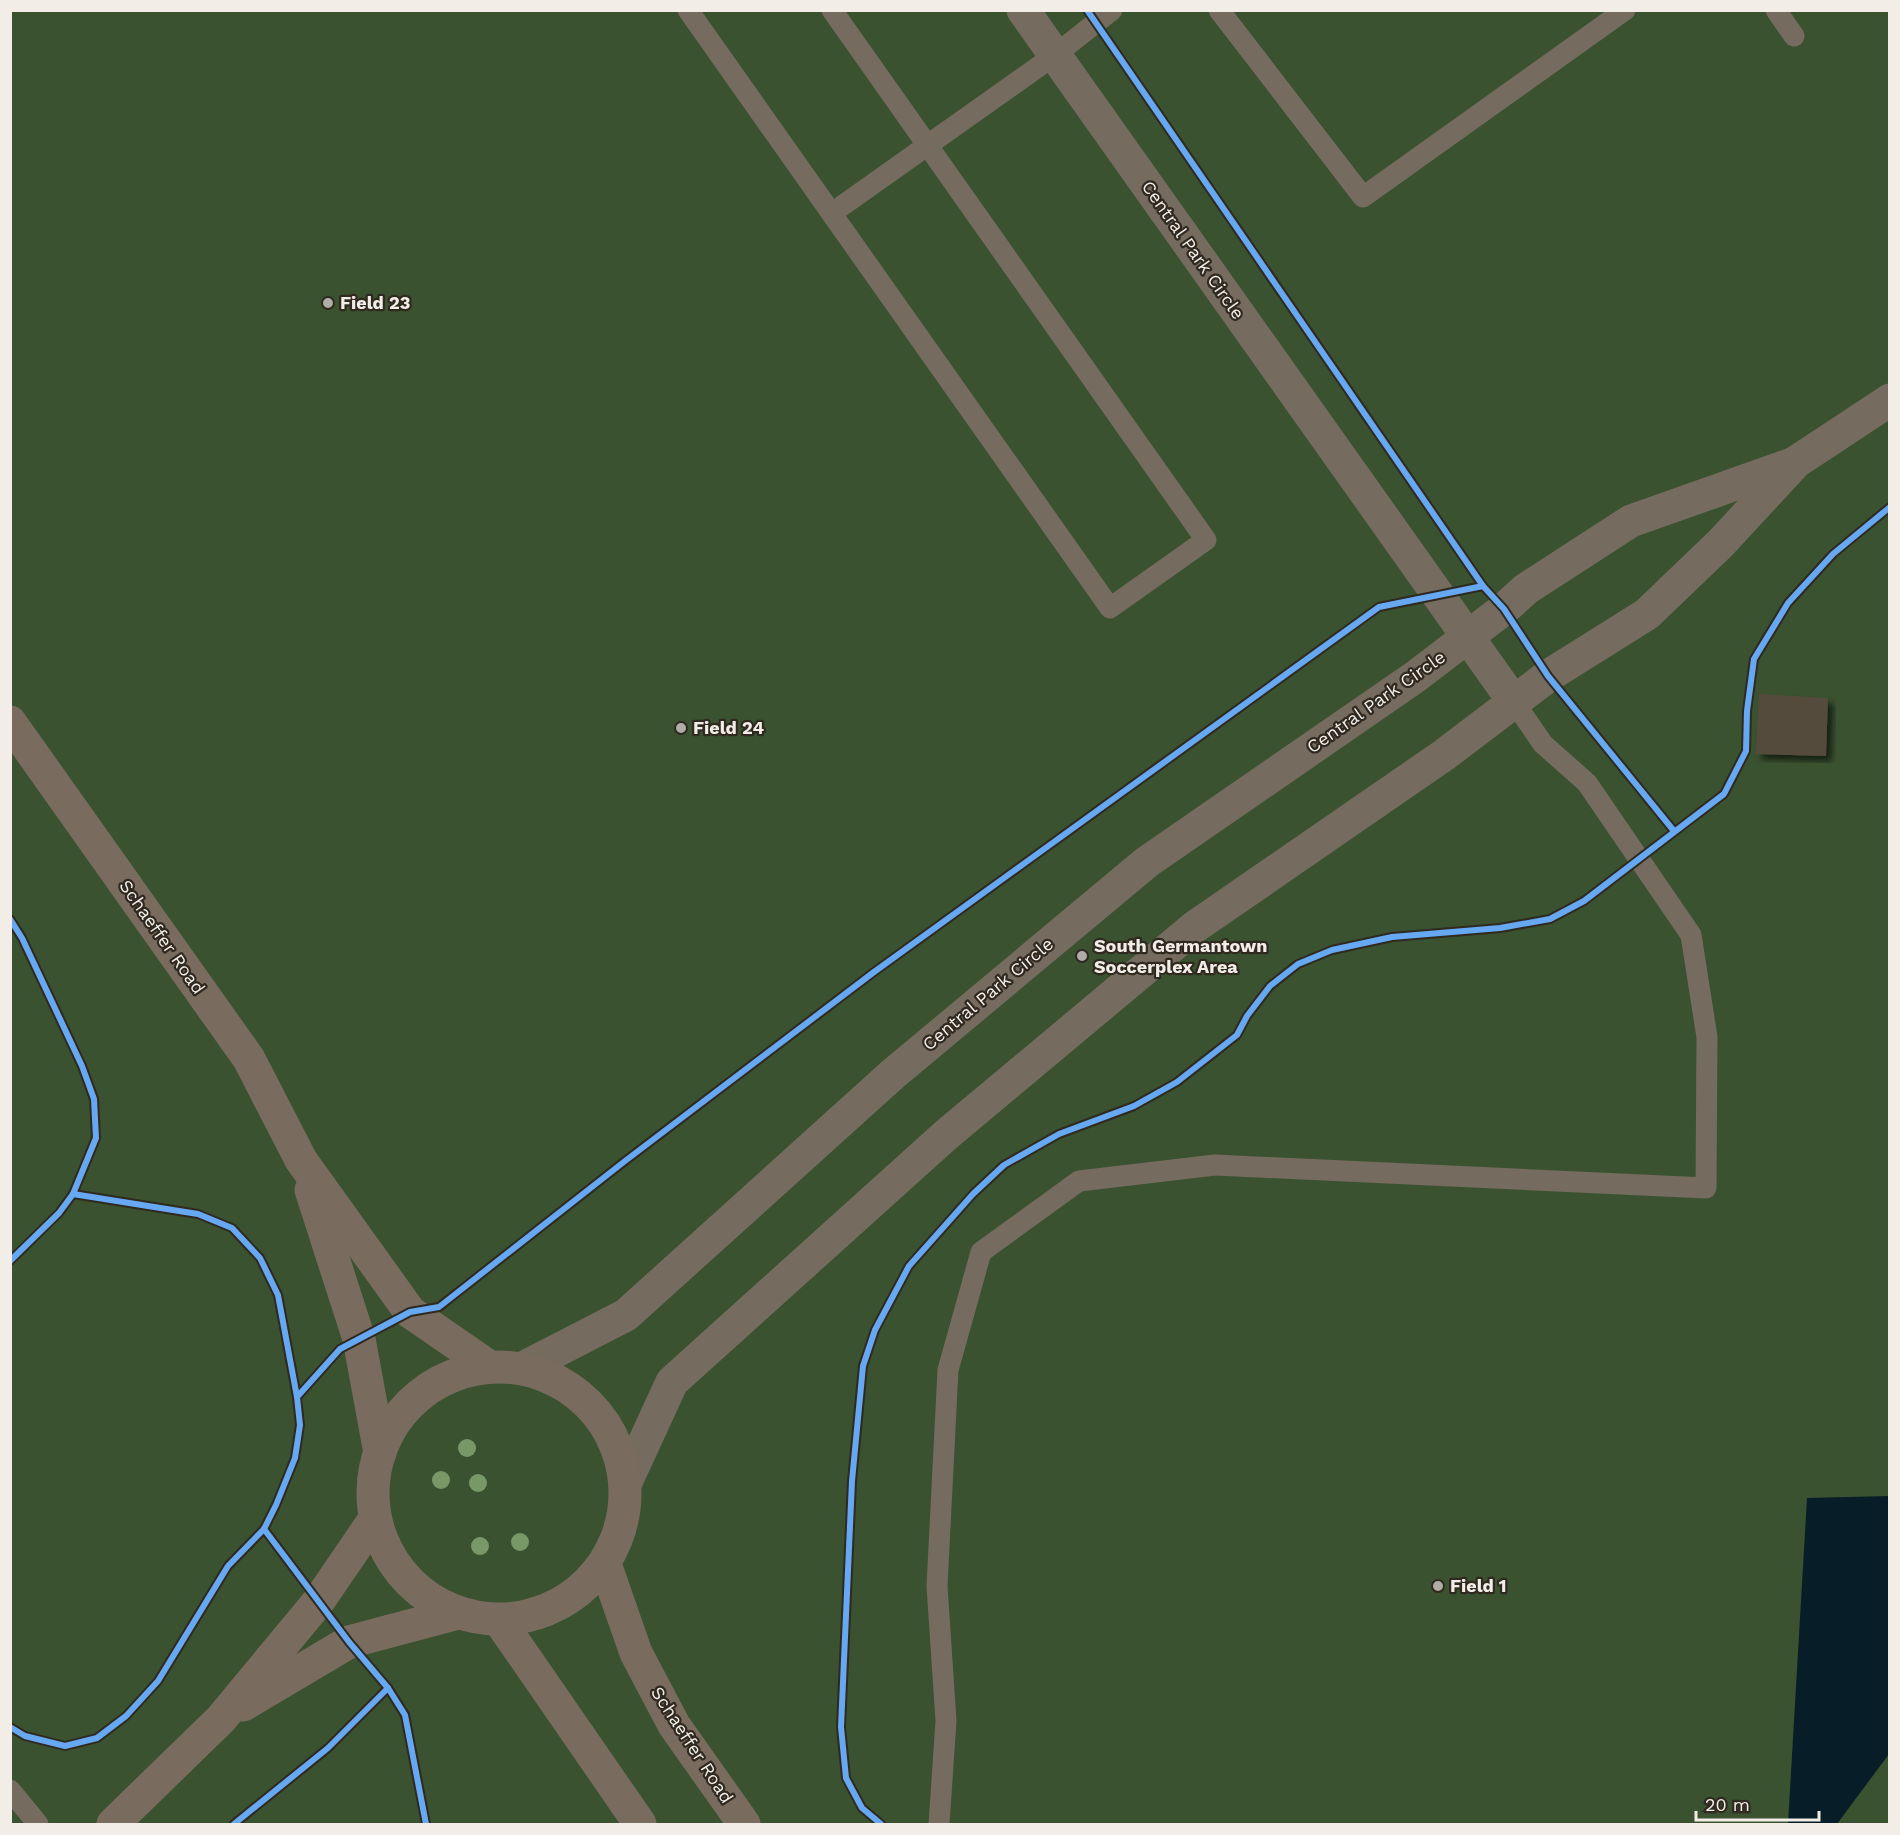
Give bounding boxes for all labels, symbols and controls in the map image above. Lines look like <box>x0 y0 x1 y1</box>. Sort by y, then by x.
street label: Central Park Circle <box>1138 176 1249 323</box>
place label: Field 23 <box>340 292 410 313</box>
marker: Field 23 <box>321 296 335 310</box>
street label: Central Park Circle <box>1302 646 1449 757</box>
place label: Field 24 <box>693 717 765 738</box>
marker: Field 24 <box>674 721 688 735</box>
street label: Schaeffer Road <box>115 876 210 998</box>
street label: Central Park Circle <box>918 933 1057 1054</box>
place label: South Germantown Soccerplex Area <box>1094 935 1267 977</box>
marker: South Germantown Soccerplex Area <box>1075 949 1089 963</box>
place label: Field 1 <box>1450 1575 1507 1596</box>
marker: Field 1 <box>1431 1579 1445 1593</box>
street label: Schaeffer Road <box>647 1683 738 1807</box>
scale bar <box>1696 1784 1819 1822</box>
text: 20 m <box>1705 1794 1750 1815</box>

